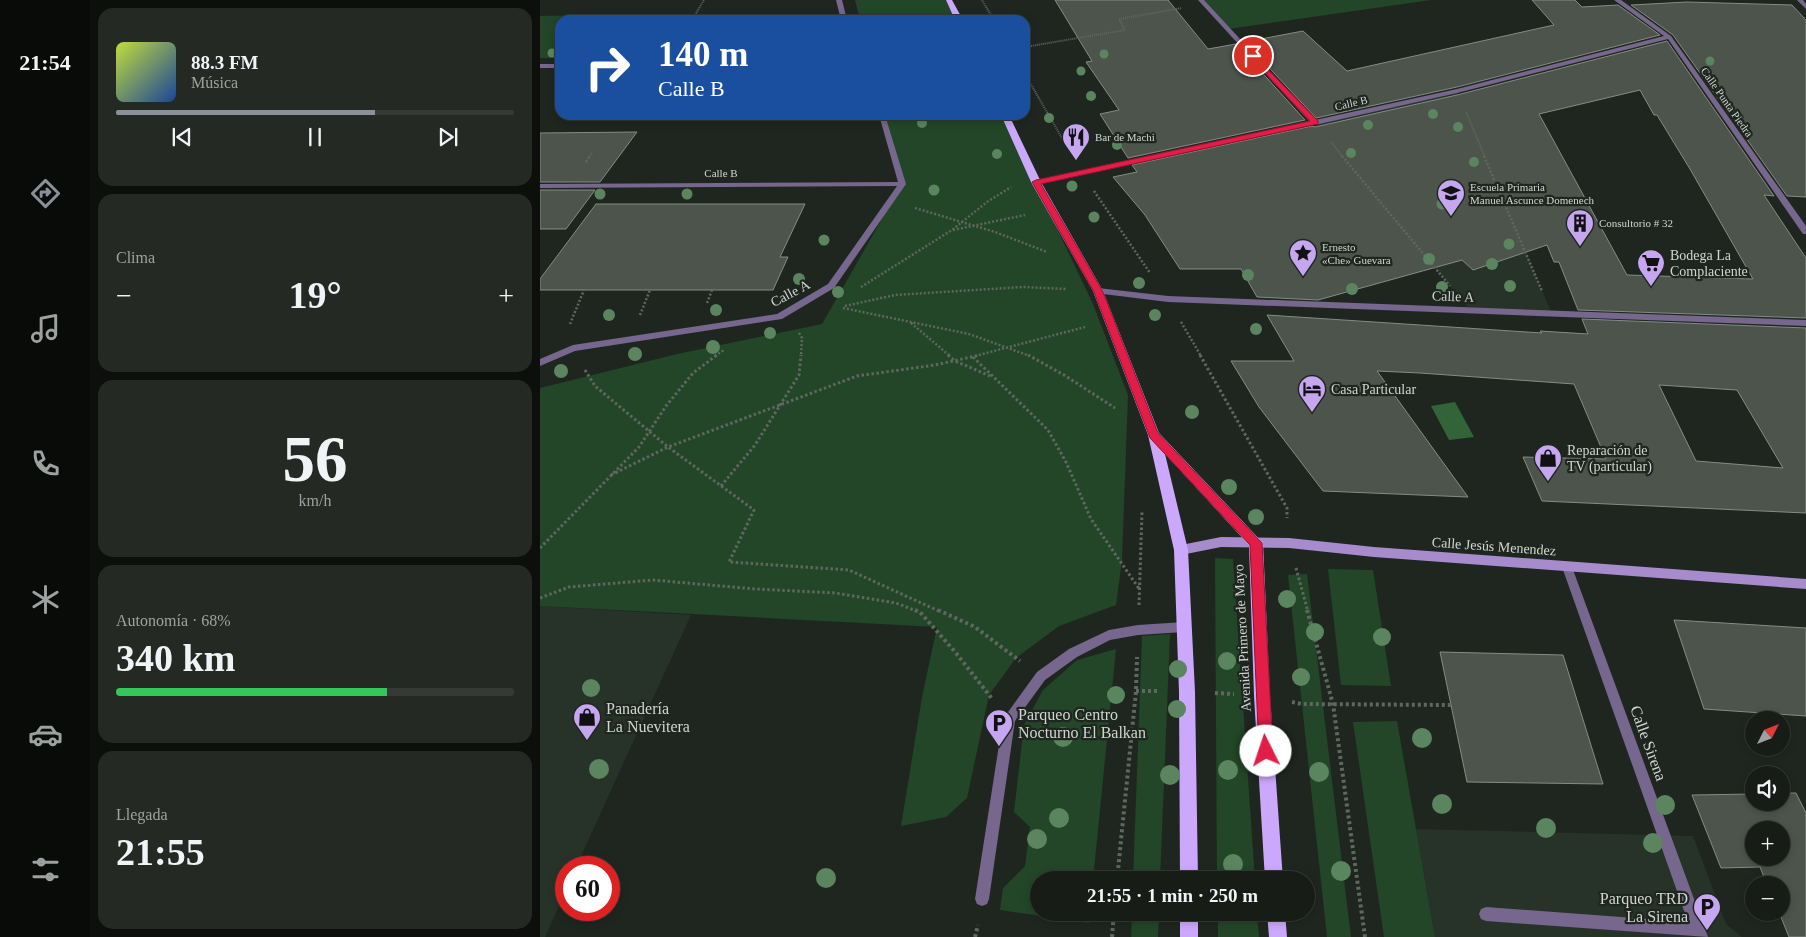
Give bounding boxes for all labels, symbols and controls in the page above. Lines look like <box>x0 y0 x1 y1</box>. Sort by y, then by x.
icon: right <box>575 35 640 100</box>
text: 140 m <box>658 35 748 74</box>
pin <box>1232 35 1274 77</box>
icon: arrive <box>1239 42 1267 70</box>
text: 21:54 <box>19 50 71 75</box>
text: 88.3 FM <box>191 52 259 73</box>
street label: Calle Punta Piedra <box>1699 65 1755 139</box>
text: Música <box>191 74 238 91</box>
text: Calle B <box>658 76 725 101</box>
street label: Calle B <box>1333 93 1369 113</box>
restaurant icon: Bar de Machi <box>1061 122 1091 161</box>
icon: previous <box>168 123 196 151</box>
icon: pause <box>301 123 329 151</box>
icon: next <box>434 123 462 151</box>
place label: Bar de Machi <box>1095 131 1155 143</box>
street label: Calle B <box>704 167 738 179</box>
icon: directions <box>28 176 63 211</box>
school or university icon: Escuela Primaria Manuel Ascunce Domenech <box>1436 178 1466 217</box>
place label: Escuela Primaria Manuel Ascunce Domenech <box>1470 181 1595 206</box>
building icon: Consultorio # 32 <box>1565 208 1595 247</box>
place label: Consultorio # 32 <box>1599 217 1673 229</box>
place icon: Ernesto «Che» Guevara <box>1288 238 1318 277</box>
place label: Ernesto «Che» Guevara <box>1322 241 1391 266</box>
supermarket icon: Bodega La Complaciente <box>1636 248 1666 287</box>
place label: Bodega La Complaciente <box>1670 248 1748 279</box>
text: Clima <box>116 249 155 266</box>
text: 19° <box>288 274 342 316</box>
street label: Calle A <box>768 276 813 310</box>
text: − <box>116 280 132 311</box>
text: + <box>498 280 514 311</box>
street label: Calle A <box>1432 288 1475 305</box>
icon: music <box>28 311 63 346</box>
hotel icon: Casa Particular <box>1297 374 1327 413</box>
place label: Casa Particular <box>1331 382 1416 397</box>
text: 56 <box>283 423 348 495</box>
shop icon: Reparación de TV (particular) <box>1533 443 1563 482</box>
place label: Reparación de TV (particular) <box>1567 443 1652 475</box>
icon: phone <box>28 446 63 481</box>
text: km/h <box>299 492 331 509</box>
street label: Calle Jesús Menendez <box>1431 535 1557 558</box>
street label: Avenida Primero de Mayo <box>1231 564 1254 712</box>
icon: climate <box>28 582 63 617</box>
text: Autonomía · 68% <box>116 612 231 629</box>
text: 340 km <box>116 637 235 679</box>
place label: Panadería La Nuevitera <box>606 700 690 735</box>
shop icon: Panadería La Nuevitera <box>572 702 602 741</box>
street label: Calle Sirena <box>1627 703 1670 783</box>
place label: Parqueo Centro Nocturno El Balkan <box>1018 706 1146 741</box>
parking icon: Parqueo Centro Nocturno El Balkan <box>984 708 1014 747</box>
north arrow <box>1745 711 1790 756</box>
map controls <box>1745 711 1790 921</box>
icon: car <box>28 717 63 752</box>
position arrow <box>1239 724 1291 776</box>
button: sound <box>1745 766 1790 811</box>
text: Llegada <box>116 806 168 823</box>
button: + <box>1745 821 1790 866</box>
text: 21:55 <box>116 831 205 873</box>
icon: filters <box>28 852 63 887</box>
speed limit sign: 60 <box>555 856 620 921</box>
button: − <box>1745 876 1790 921</box>
text: 21:55 · 1 min · 250 m <box>1087 885 1258 906</box>
place label: Parqueo TRD La Sirena <box>1600 890 1688 925</box>
parking icon: Parqueo TRD La Sirena <box>1692 892 1722 931</box>

